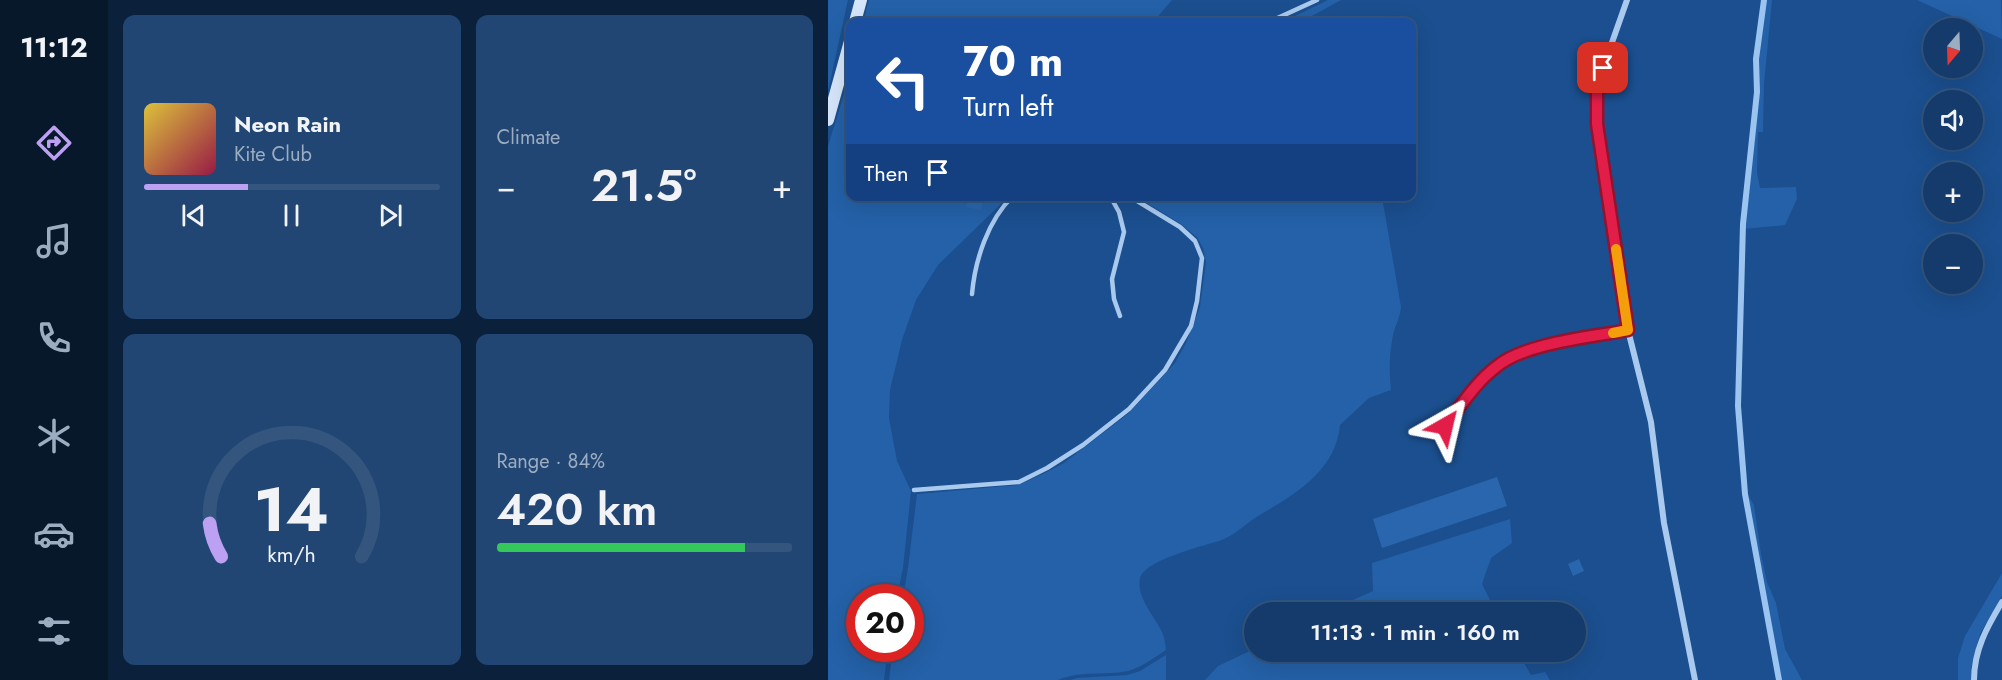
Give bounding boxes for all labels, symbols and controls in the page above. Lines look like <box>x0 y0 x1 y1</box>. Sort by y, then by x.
north arrow <box>1923 18 1983 78</box>
map controls <box>1923 18 1983 294</box>
text: 11:12 <box>20 28 88 67</box>
text: 70 m <box>963 31 1063 92</box>
icon: left <box>864 42 942 120</box>
pin <box>1577 42 1628 93</box>
icon: arrive <box>1586 51 1619 84</box>
text: Turn left <box>963 87 1053 126</box>
button: sound <box>1923 90 1983 150</box>
text: Neon Rain <box>234 108 341 140</box>
icon: directions <box>33 122 75 164</box>
text: Climate <box>497 123 560 152</box>
text: Kite Club <box>234 140 312 169</box>
text: 21.5° <box>591 153 697 218</box>
icon: arrive <box>921 156 954 189</box>
text: Then <box>864 157 909 189</box>
button: + <box>1923 162 1983 222</box>
text: − <box>497 163 516 210</box>
text: + <box>772 163 792 210</box>
icon: previous <box>177 199 210 232</box>
icon: pause <box>275 199 308 232</box>
icon: next <box>374 199 407 232</box>
icon: music <box>33 220 75 262</box>
button: − <box>1923 234 1983 294</box>
icon: phone <box>33 317 75 359</box>
position arrow <box>1413 394 1477 458</box>
icon: climate <box>33 415 75 457</box>
text: Range · 84% <box>497 447 605 476</box>
text: 14 <box>254 464 329 554</box>
text: 420 km <box>497 477 657 542</box>
icon: car <box>33 513 75 555</box>
text: km/h <box>268 539 316 570</box>
speed limit sign: 20 <box>846 584 924 662</box>
icon: filters <box>33 610 75 652</box>
text: 11:13 · 1 min · 160 m <box>1310 616 1520 648</box>

